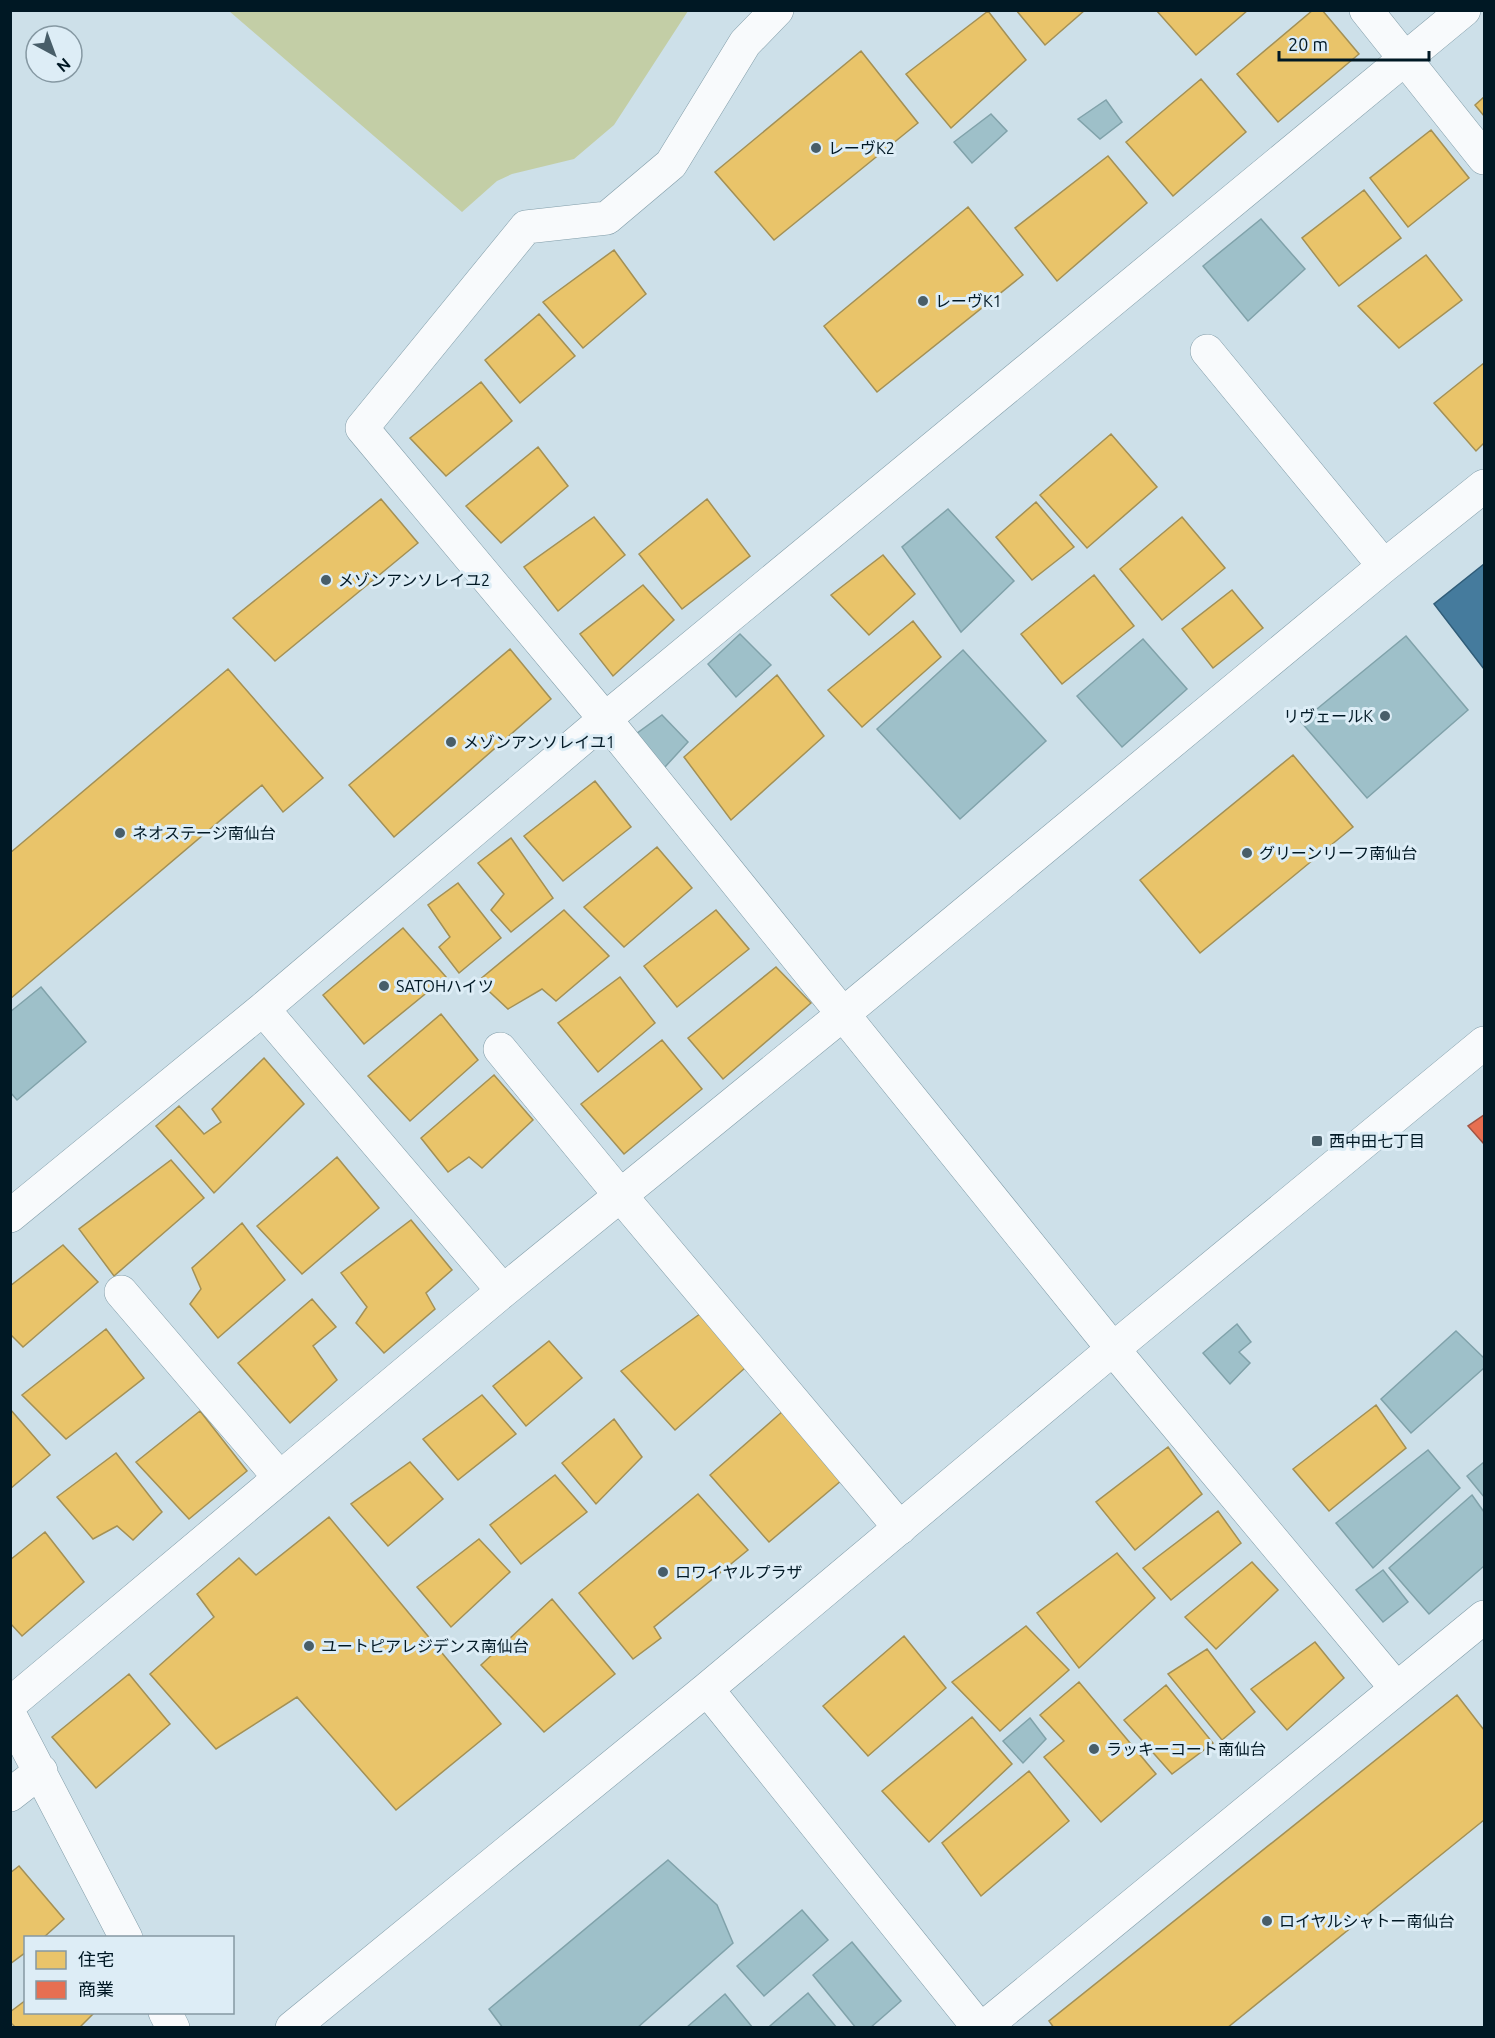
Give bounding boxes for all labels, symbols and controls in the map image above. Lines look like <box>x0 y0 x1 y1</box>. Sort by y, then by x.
north arrow <box>24 24 84 84</box>
scale bar <box>1279 24 1429 62</box>
text: 20 m <box>1288 34 1328 54</box>
text: N <box>53 55 74 76</box>
place label: レーヴK2 <box>828 139 895 157</box>
marker: レーヴK2 <box>809 141 823 155</box>
place label: レーヴK1 <box>935 292 1002 310</box>
marker: レーヴK1 <box>916 294 930 308</box>
place label: メゾンアンソレイユ2 <box>338 571 490 589</box>
marker: メゾンアンソレイユ2 <box>319 573 333 587</box>
place label: リヴェールK <box>1283 707 1373 725</box>
marker: リヴェールK <box>1378 709 1392 723</box>
place label: メゾンアンソレイユ1 <box>463 733 615 751</box>
marker: メゾンアンソレイユ1 <box>444 735 458 749</box>
place label: ネオステージ南仙台 <box>132 824 276 842</box>
marker: ネオステージ南仙台 <box>113 826 127 840</box>
place label: グリーンリーフ南仙台 <box>1259 844 1417 862</box>
marker: グリーンリーフ南仙台 <box>1240 846 1254 860</box>
place label: SATOHハイツ <box>396 977 494 995</box>
marker: SATOHハイツ <box>377 979 391 993</box>
place label: 西中田七丁目 <box>1329 1132 1425 1150</box>
marker: 西中田七丁目 <box>1310 1134 1324 1148</box>
place label: ロワイヤルプラザ <box>675 1563 803 1581</box>
marker: ロワイヤルプラザ <box>656 1565 670 1579</box>
place label: ユートピアレジデンス南仙台 <box>321 1637 529 1655</box>
marker: ユートピアレジデンス南仙台 <box>302 1639 316 1653</box>
place label: ラッキーコート南仙台 <box>1106 1740 1266 1758</box>
marker: ラッキーコート南仙台 <box>1087 1742 1101 1756</box>
place label: ロイヤルシャトー南仙台 <box>1279 1912 1455 1930</box>
marker: ロイヤルシャトー南仙台 <box>1260 1914 1274 1928</box>
legend <box>24 1936 234 2014</box>
text: 住宅 <box>78 1949 114 1969</box>
text: 商業 <box>78 1979 114 1999</box>

